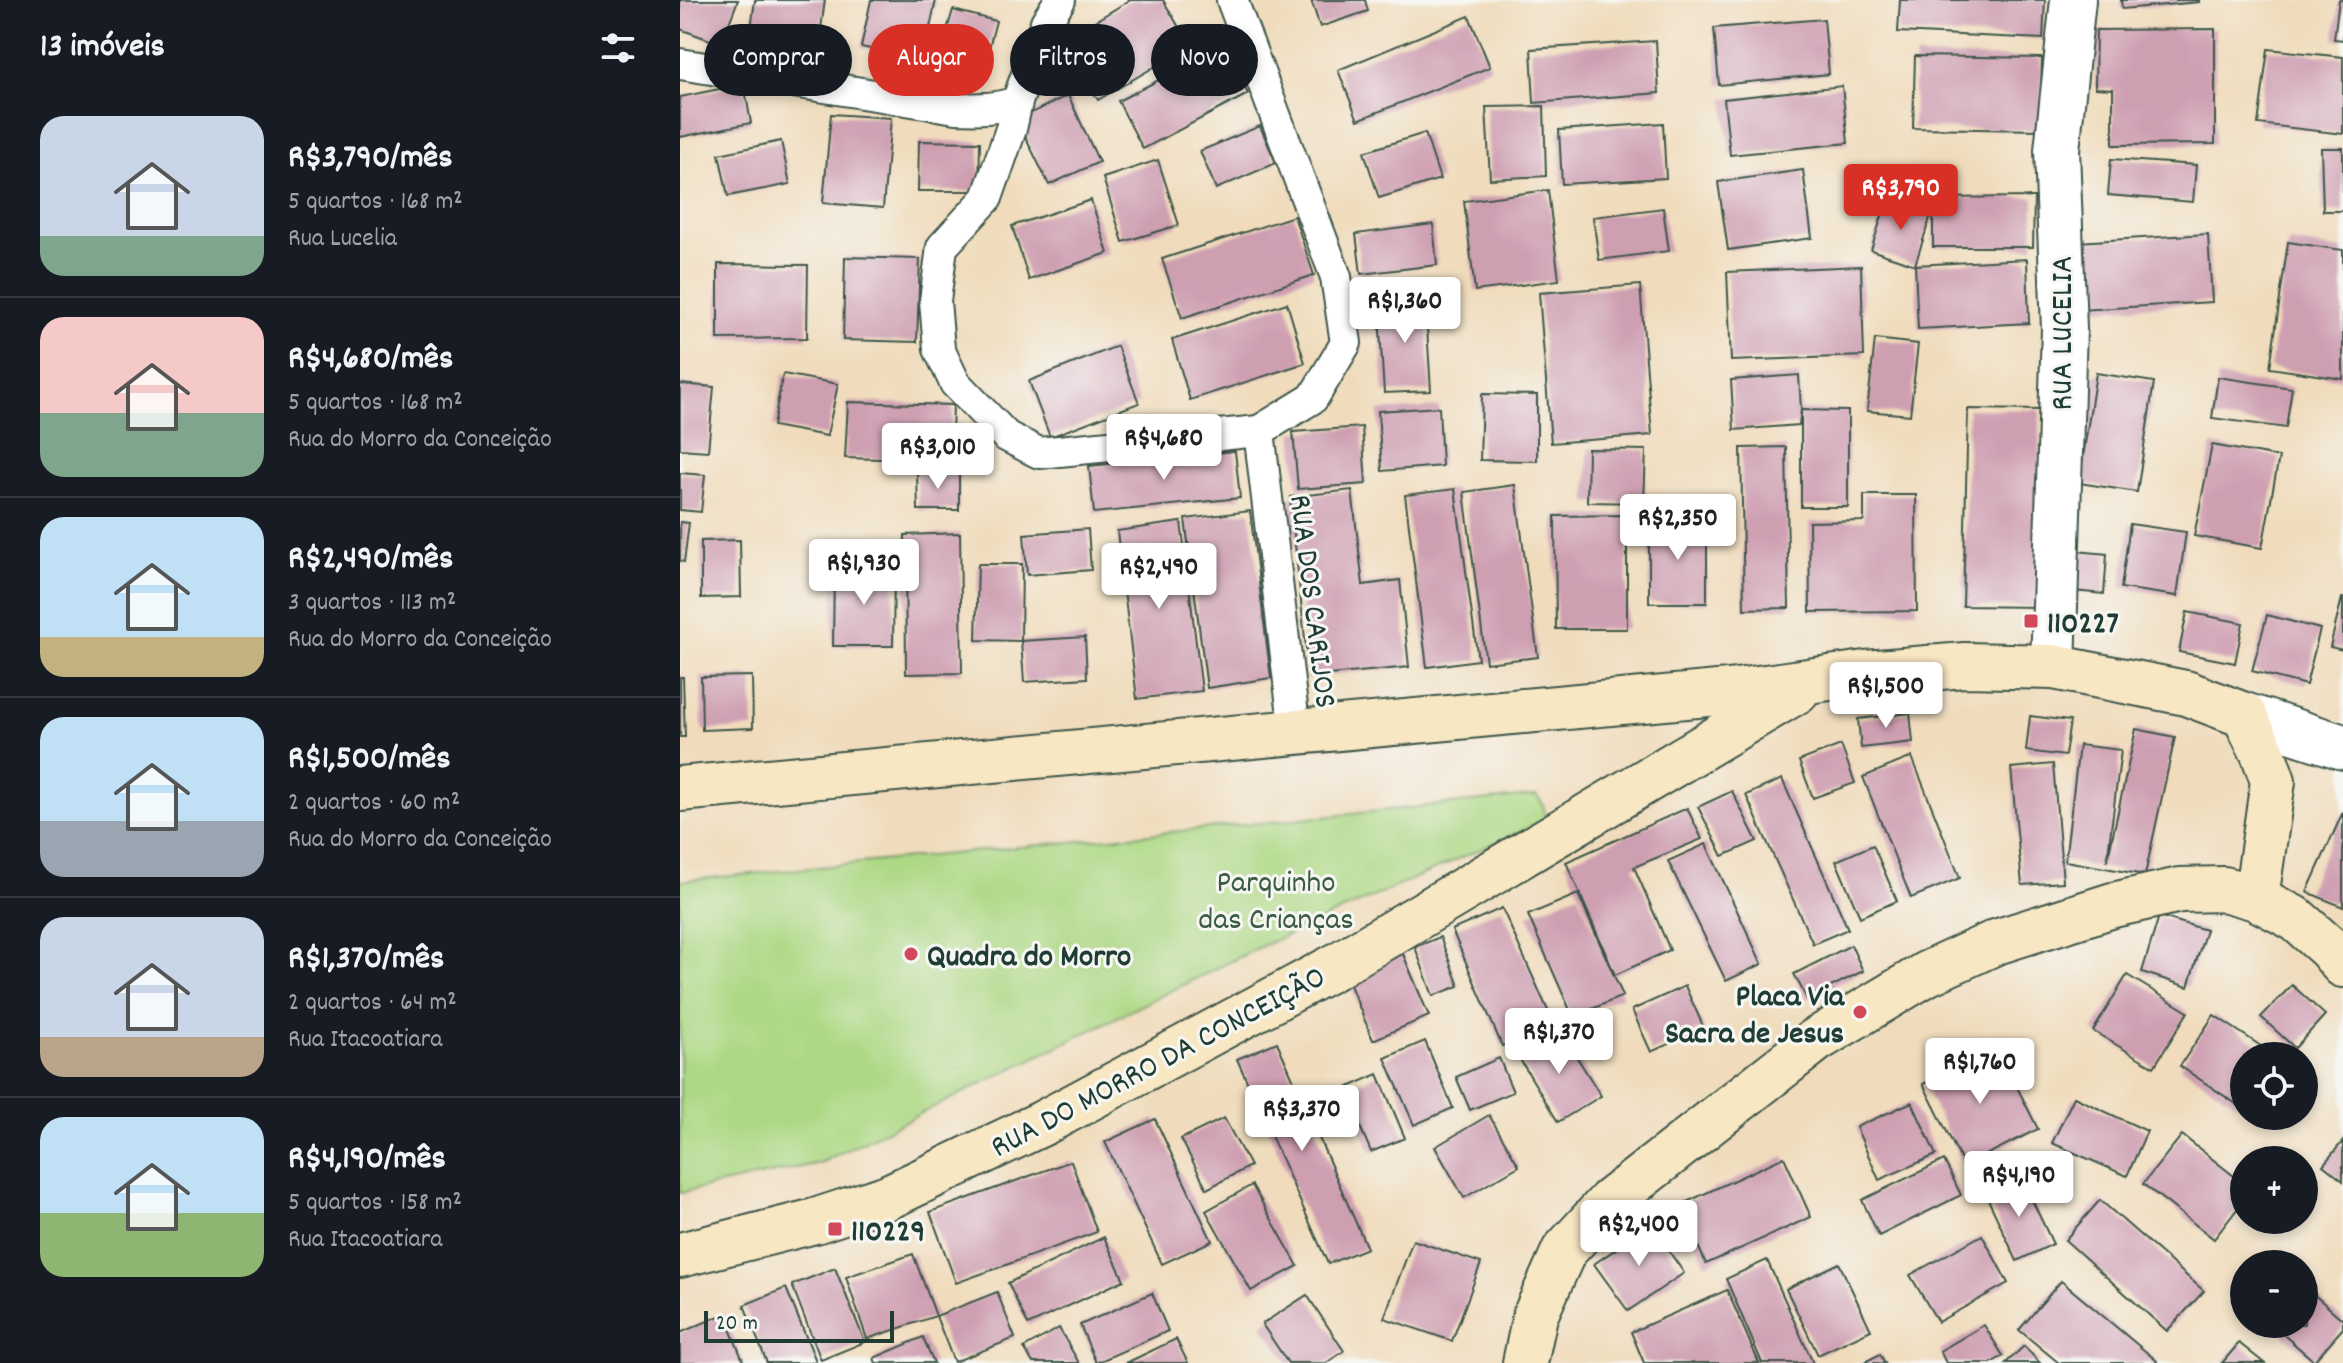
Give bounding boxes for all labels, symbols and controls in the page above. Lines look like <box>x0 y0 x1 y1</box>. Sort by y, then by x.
text: 13 imóveis <box>40 24 165 73</box>
chip: Comprar <box>704 24 852 96</box>
chip: Alugar <box>868 24 994 96</box>
chip: Filtros <box>1010 24 1135 96</box>
chip: Novo <box>1151 24 1258 96</box>
icon: filters <box>596 26 640 70</box>
text: R$3,790/mês <box>288 135 453 184</box>
icon: home <box>104 148 200 244</box>
pin: R$3,790 <box>1827 164 1975 232</box>
text: R$3,790 <box>1862 171 1940 208</box>
text: 5 quartos · 168 m² <box>288 184 463 221</box>
text: Rua Lucelia <box>288 221 397 258</box>
street label: RUA LUCELIA <box>2042 255 2088 411</box>
pin: R$1,360 <box>1331 277 1479 345</box>
text: R$1,360 <box>1368 284 1442 321</box>
text: R$4,680/mês <box>288 336 453 385</box>
icon: home <box>104 349 200 445</box>
text: 5 quartos · 168 m² <box>288 385 463 422</box>
pin: R$4,680 <box>1090 414 1238 482</box>
text: R$4,680 <box>1125 421 1203 458</box>
text: Rua do Morro da Conceição <box>288 422 552 459</box>
pin: R$3,010 <box>864 423 1012 491</box>
text: R$3,010 <box>900 430 976 467</box>
street label: RUA DOS CARIJOS <box>1274 492 1346 711</box>
pin: R$2,350 <box>1604 494 1752 562</box>
text: R$2,350 <box>1638 501 1718 538</box>
text: R$2,490/mês <box>288 536 453 585</box>
pin: R$1,930 <box>790 539 938 607</box>
pin: R$2,490 <box>1085 543 1233 611</box>
text: R$1,930 <box>827 546 901 583</box>
icon: home <box>104 549 200 645</box>
text: R$2,490 <box>1119 550 1199 587</box>
text: 3 quartos · 113 m² <box>288 585 456 622</box>
place label: 110227 <box>2047 603 2119 649</box>
marker: 110227 <box>2022 612 2040 630</box>
text: Rua do Morro da Conceição <box>288 622 552 659</box>
pin: R$1,500 <box>1812 662 1960 730</box>
text: R$1,500 <box>1848 669 1924 706</box>
text: R$1,500/mês <box>288 736 451 785</box>
icon: home <box>104 749 200 845</box>
text: 2 quartos · 60 m² <box>288 785 460 822</box>
text: Rua do Morro da Conceição <box>288 822 552 859</box>
park label: Parquinho das Crianças <box>1198 862 1354 945</box>
text: R$1,370/mês <box>288 936 444 985</box>
place label: Quadra do Morro <box>927 936 1131 982</box>
marker: Quadra do Morro <box>902 945 920 963</box>
icon: home <box>104 949 200 1045</box>
street label: RUA DO MORRO DA CONCEIÇÃO <box>984 956 1335 1172</box>
place label: Placa Via Sacra de Jesus <box>1665 976 1845 1059</box>
text: 2 quartos · 64 m² <box>288 985 457 1022</box>
marker: Placa Via Sacra de Jesus <box>1851 1003 1869 1021</box>
pin: R$1,370 <box>1485 1008 1633 1076</box>
text: R$1,370 <box>1523 1015 1595 1052</box>
text: Rua Itacoatiara <box>288 1022 442 1059</box>
pin: R$1,760 <box>1906 1038 2054 1106</box>
map controls <box>2230 1042 2318 1338</box>
button: locate <box>2230 1042 2318 1130</box>
text: R$1,760 <box>1943 1045 2017 1082</box>
pin: R$3,370 <box>1228 1085 1376 1153</box>
text: R$3,370 <box>1263 1092 1341 1129</box>
text: R$4,190/mês <box>288 1136 446 1185</box>
button: + <box>2230 1146 2318 1234</box>
icon: home <box>104 1149 200 1245</box>
pin: R$4,190 <box>1945 1151 2093 1219</box>
text: R$4,190 <box>1982 1158 2056 1195</box>
text: 5 quartos · 158 m² <box>288 1185 462 1222</box>
pin: R$2,400 <box>1565 1200 1713 1268</box>
text: R$2,400 <box>1598 1207 1680 1244</box>
place label: 110229 <box>851 1211 925 1257</box>
marker: 110229 <box>826 1220 844 1238</box>
text: Rua Itacoatiara <box>288 1222 442 1259</box>
button: − <box>2230 1250 2318 1338</box>
scale bar <box>704 1307 894 1343</box>
text: 20 m <box>716 1309 758 1340</box>

